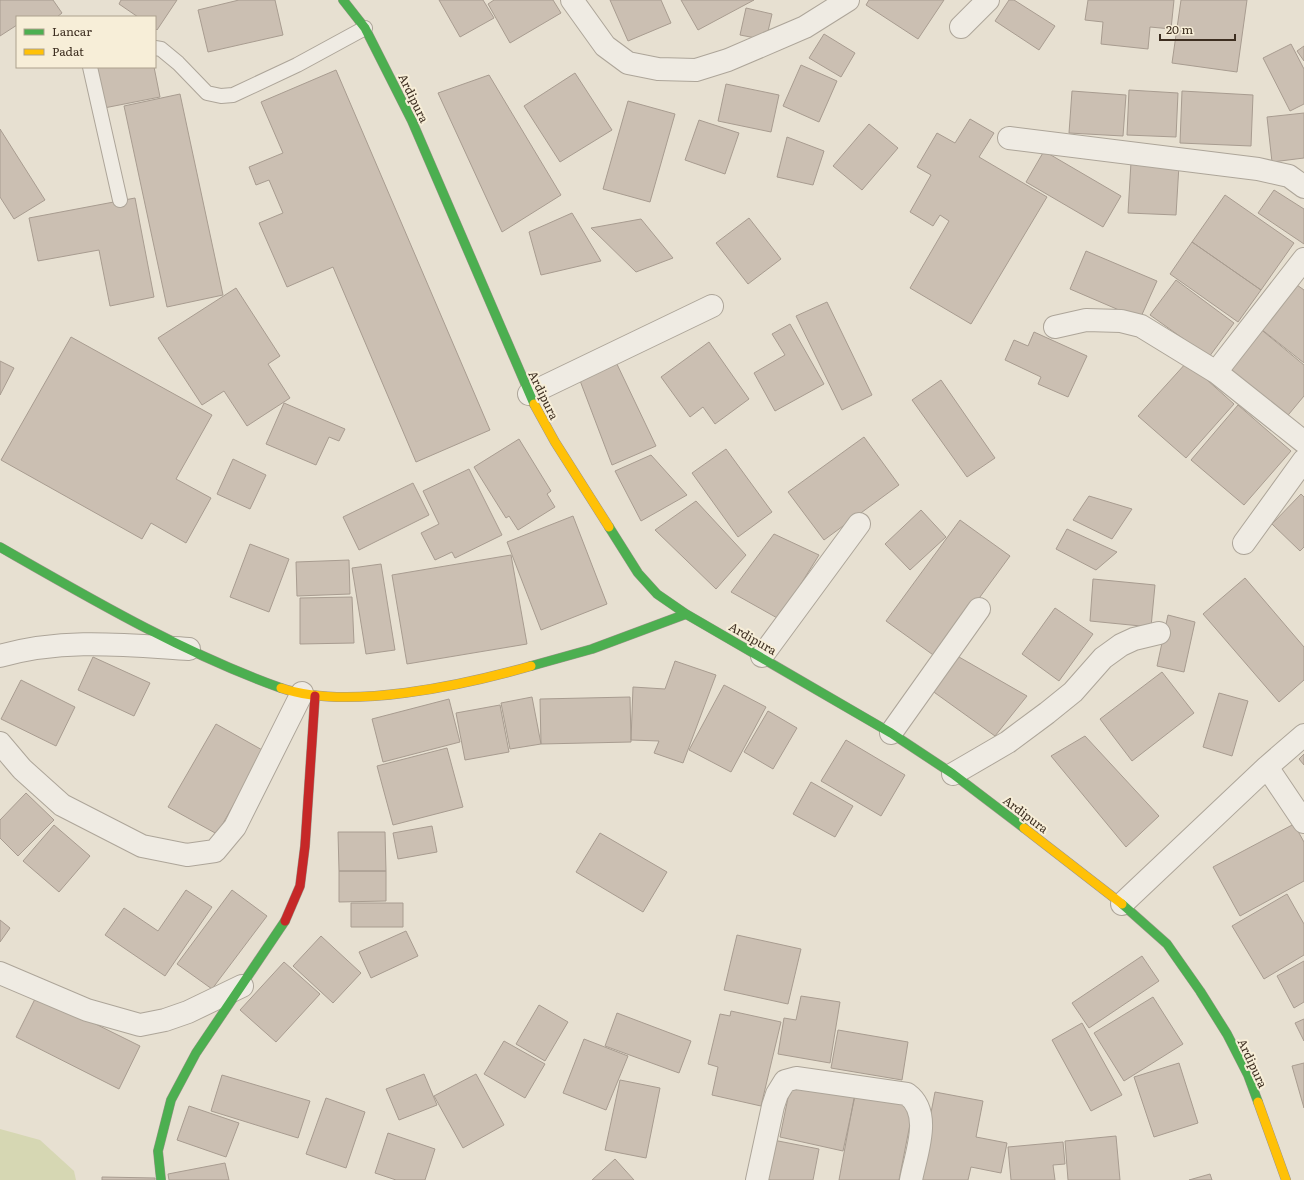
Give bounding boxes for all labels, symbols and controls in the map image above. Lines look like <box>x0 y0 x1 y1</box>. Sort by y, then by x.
legend <box>16 16 156 68</box>
scale bar <box>1160 16 1235 42</box>
text: 20 m <box>1166 20 1193 38</box>
text: Lancar <box>52 22 92 40</box>
text: Padat <box>52 42 84 60</box>
street label: Ardipura <box>394 70 434 126</box>
street label: Ardipura <box>524 367 564 423</box>
street label: Ardipura <box>726 617 781 659</box>
street label: Ardipura <box>1000 791 1053 837</box>
street label: Ardipura <box>1234 1035 1272 1091</box>

